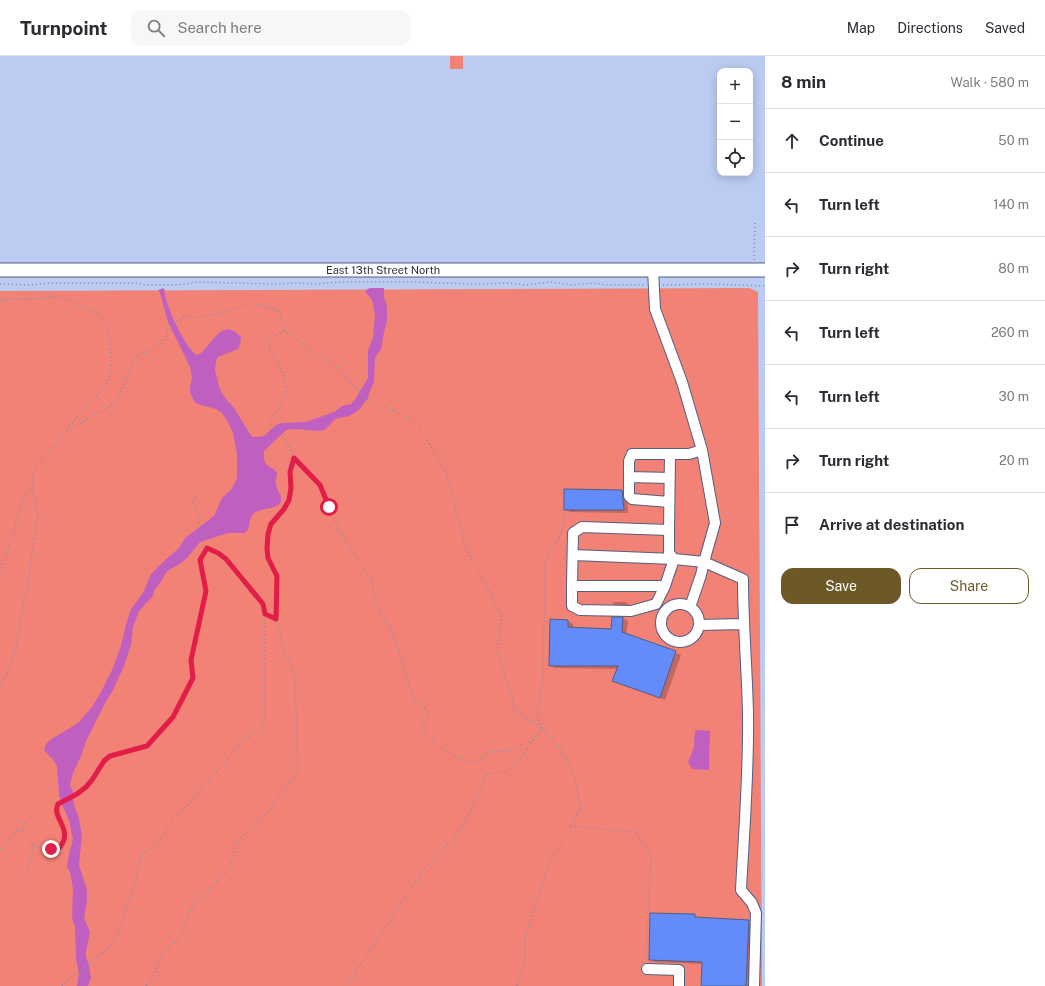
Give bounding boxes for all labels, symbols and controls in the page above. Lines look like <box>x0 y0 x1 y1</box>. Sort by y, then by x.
search box <box>131 10 411 46</box>
text: Turnpoint <box>20 17 107 39</box>
icon: search <box>145 17 167 39</box>
text: Search here <box>177 19 262 36</box>
text: Map <box>847 20 875 36</box>
text: Directions <box>897 20 963 36</box>
text: Saved <box>985 20 1025 36</box>
map controls <box>717 68 753 176</box>
button: + <box>717 68 753 104</box>
text: 8 min <box>781 72 826 92</box>
text: Walk · 580 m <box>951 75 1029 90</box>
button: − <box>717 104 753 140</box>
icon: ahead <box>781 130 803 152</box>
text: Continue <box>819 132 884 149</box>
text: 50 m <box>998 133 1029 148</box>
button: locate <box>717 140 753 176</box>
icon: left <box>781 194 803 216</box>
text: Turn left <box>819 196 880 213</box>
text: 140 m <box>993 197 1029 212</box>
icon: right <box>781 258 803 280</box>
text: Turn right <box>819 260 889 277</box>
text: 80 m <box>998 261 1029 276</box>
street label: East 13th Street North <box>326 264 440 276</box>
icon: left <box>781 322 803 344</box>
text: Turn left <box>819 324 880 341</box>
text: 260 m <box>991 325 1029 340</box>
icon: left <box>781 386 803 408</box>
text: Turn left <box>819 388 880 405</box>
text: 30 m <box>999 389 1029 404</box>
icon: right <box>781 450 803 472</box>
text: Turn right <box>819 452 889 469</box>
text: 20 m <box>999 453 1029 468</box>
route start <box>320 498 338 516</box>
icon: arrive <box>781 514 803 536</box>
text: Arrive at destination <box>819 516 964 533</box>
button: Save <box>781 568 901 604</box>
button: Share <box>909 568 1029 604</box>
route end <box>42 840 60 858</box>

